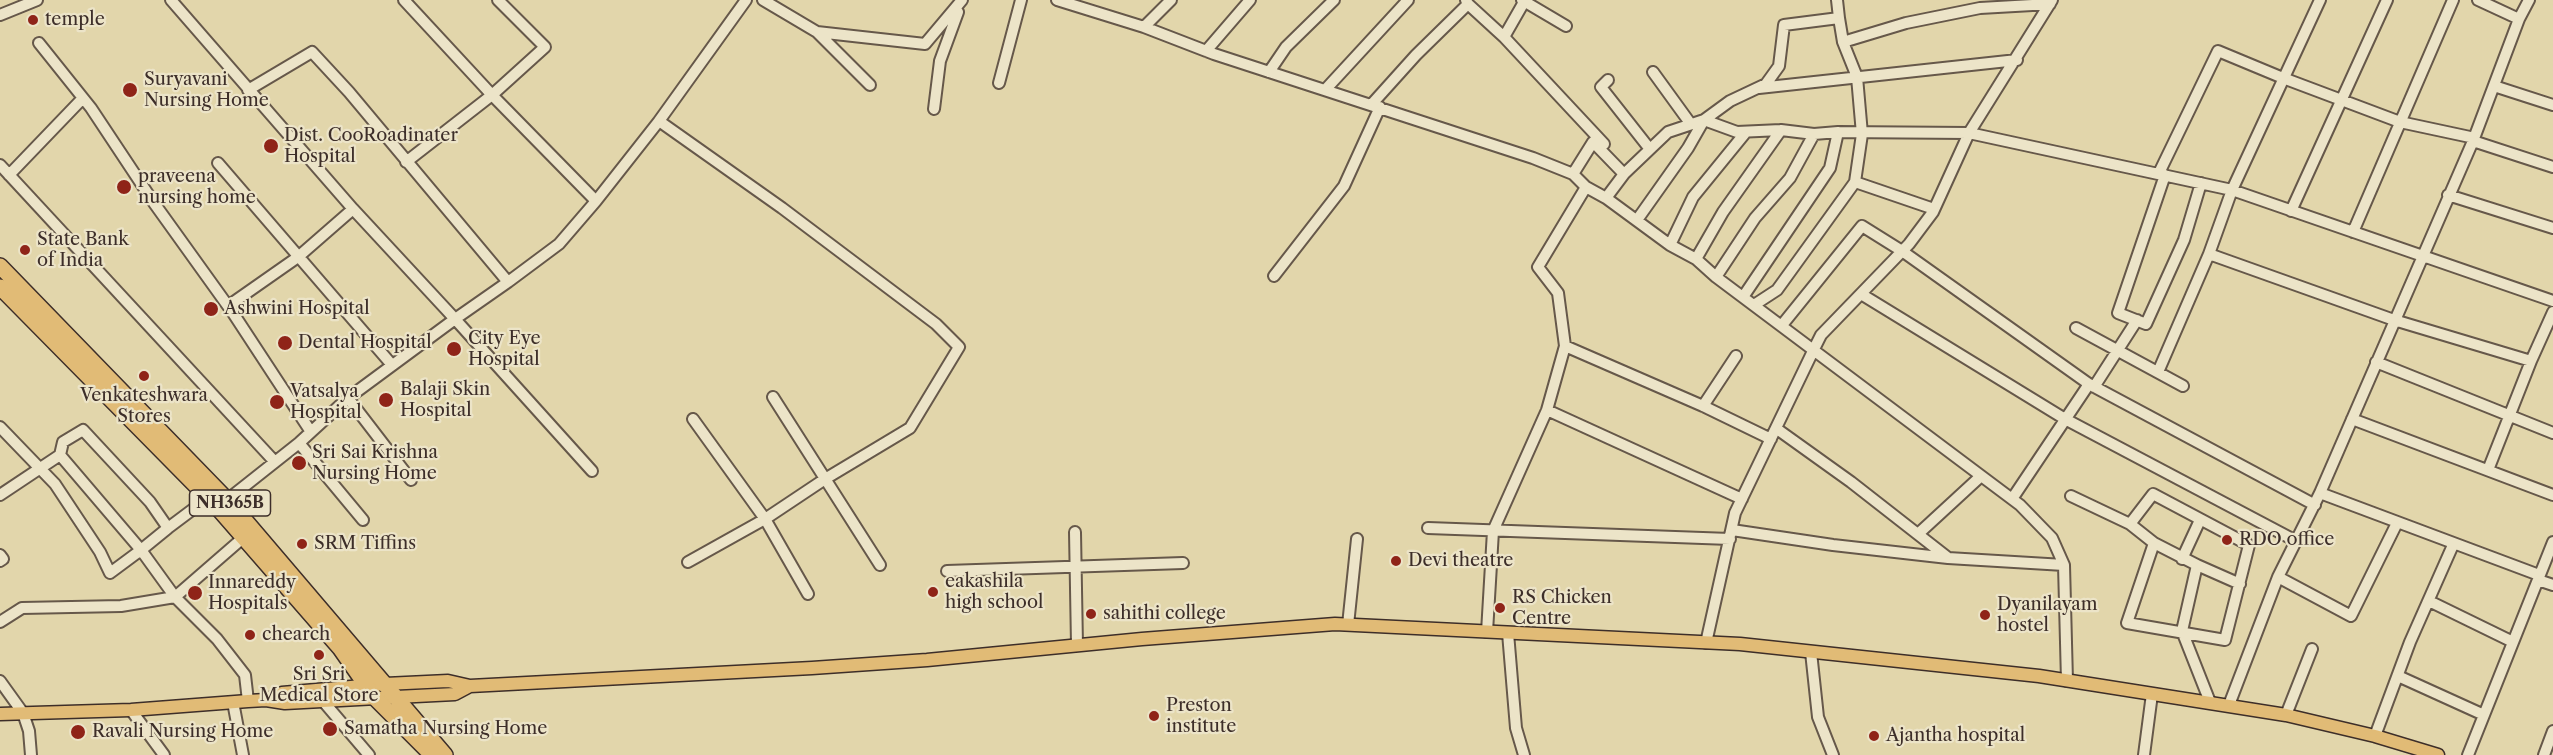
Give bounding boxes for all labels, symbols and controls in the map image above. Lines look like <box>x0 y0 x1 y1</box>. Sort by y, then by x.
place label: temple <box>45 9 105 31</box>
marker: temple <box>26 13 40 27</box>
place label: Suryavani Nursing Home <box>144 69 269 112</box>
marker: Suryavani Nursing Home <box>121 81 139 99</box>
place label: Dist. CooRoadinater Hospital <box>284 125 458 168</box>
marker: Dist. CooRoadinater Hospital <box>262 137 280 155</box>
place label: praveena nursing home <box>138 166 256 208</box>
marker: praveena nursing home <box>115 178 133 196</box>
place label: State Bank of India <box>37 229 129 272</box>
marker: State Bank of India <box>18 243 32 257</box>
place label: Ashwini Hospital <box>224 298 370 320</box>
marker: Ashwini Hospital <box>202 300 220 318</box>
place label: City Eye Hospital <box>468 328 541 370</box>
place label: Dental Hospital <box>298 332 432 354</box>
marker: Dental Hospital <box>276 334 294 352</box>
marker: City Eye Hospital <box>445 340 463 358</box>
marker: Venkateshwara Stores <box>137 369 151 383</box>
place label: Balaji Skin Hospital <box>400 379 490 422</box>
place label: Vatsalya Hospital <box>290 381 362 424</box>
place label: Venkateshwara Stores <box>80 385 208 428</box>
marker: Balaji Skin Hospital <box>377 391 395 409</box>
marker: Vatsalya Hospital <box>268 393 286 411</box>
place label: Sri Sai Krishna Nursing Home <box>312 442 438 484</box>
marker: Sri Sai Krishna Nursing Home <box>290 454 308 472</box>
road number: NH365B <box>190 490 270 516</box>
place label: RDO office <box>2239 529 2334 551</box>
place label: SRM Tiffins <box>314 533 416 555</box>
marker: RDO office <box>2220 533 2234 547</box>
marker: SRM Tiffins <box>295 537 309 551</box>
place label: Devi theatre <box>1408 550 1513 572</box>
marker: Devi theatre <box>1389 554 1403 568</box>
place label: eakashila high school <box>945 571 1043 614</box>
place label: Innareddy Hospitals <box>208 572 296 614</box>
marker: Innareddy Hospitals <box>186 584 204 602</box>
marker: eakashila high school <box>926 585 940 599</box>
place label: RS Chicken Centre <box>1512 587 1612 630</box>
place label: Dyanilayam hostel <box>1997 594 2098 636</box>
marker: RS Chicken Centre <box>1493 601 1507 615</box>
place label: sahithi college <box>1103 603 1226 625</box>
marker: sahithi college <box>1084 607 1098 621</box>
marker: Dyanilayam hostel <box>1978 608 1992 622</box>
place label: chearch <box>262 624 330 646</box>
marker: chearch <box>243 628 257 642</box>
marker: Sri Sri Medical Store <box>312 648 326 662</box>
place label: Sri Sri Medical Store <box>260 664 378 706</box>
place label: Preston institute <box>1166 695 1236 738</box>
marker: Preston institute <box>1147 709 1161 723</box>
place label: Samatha Nursing Home <box>344 718 547 740</box>
marker: Samatha Nursing Home <box>321 720 339 738</box>
place label: Ravali Nursing Home <box>92 721 273 743</box>
marker: Ravali Nursing Home <box>69 723 87 741</box>
place label: Ajantha hospital <box>1886 725 2025 747</box>
marker: Ajantha hospital <box>1867 729 1881 743</box>

